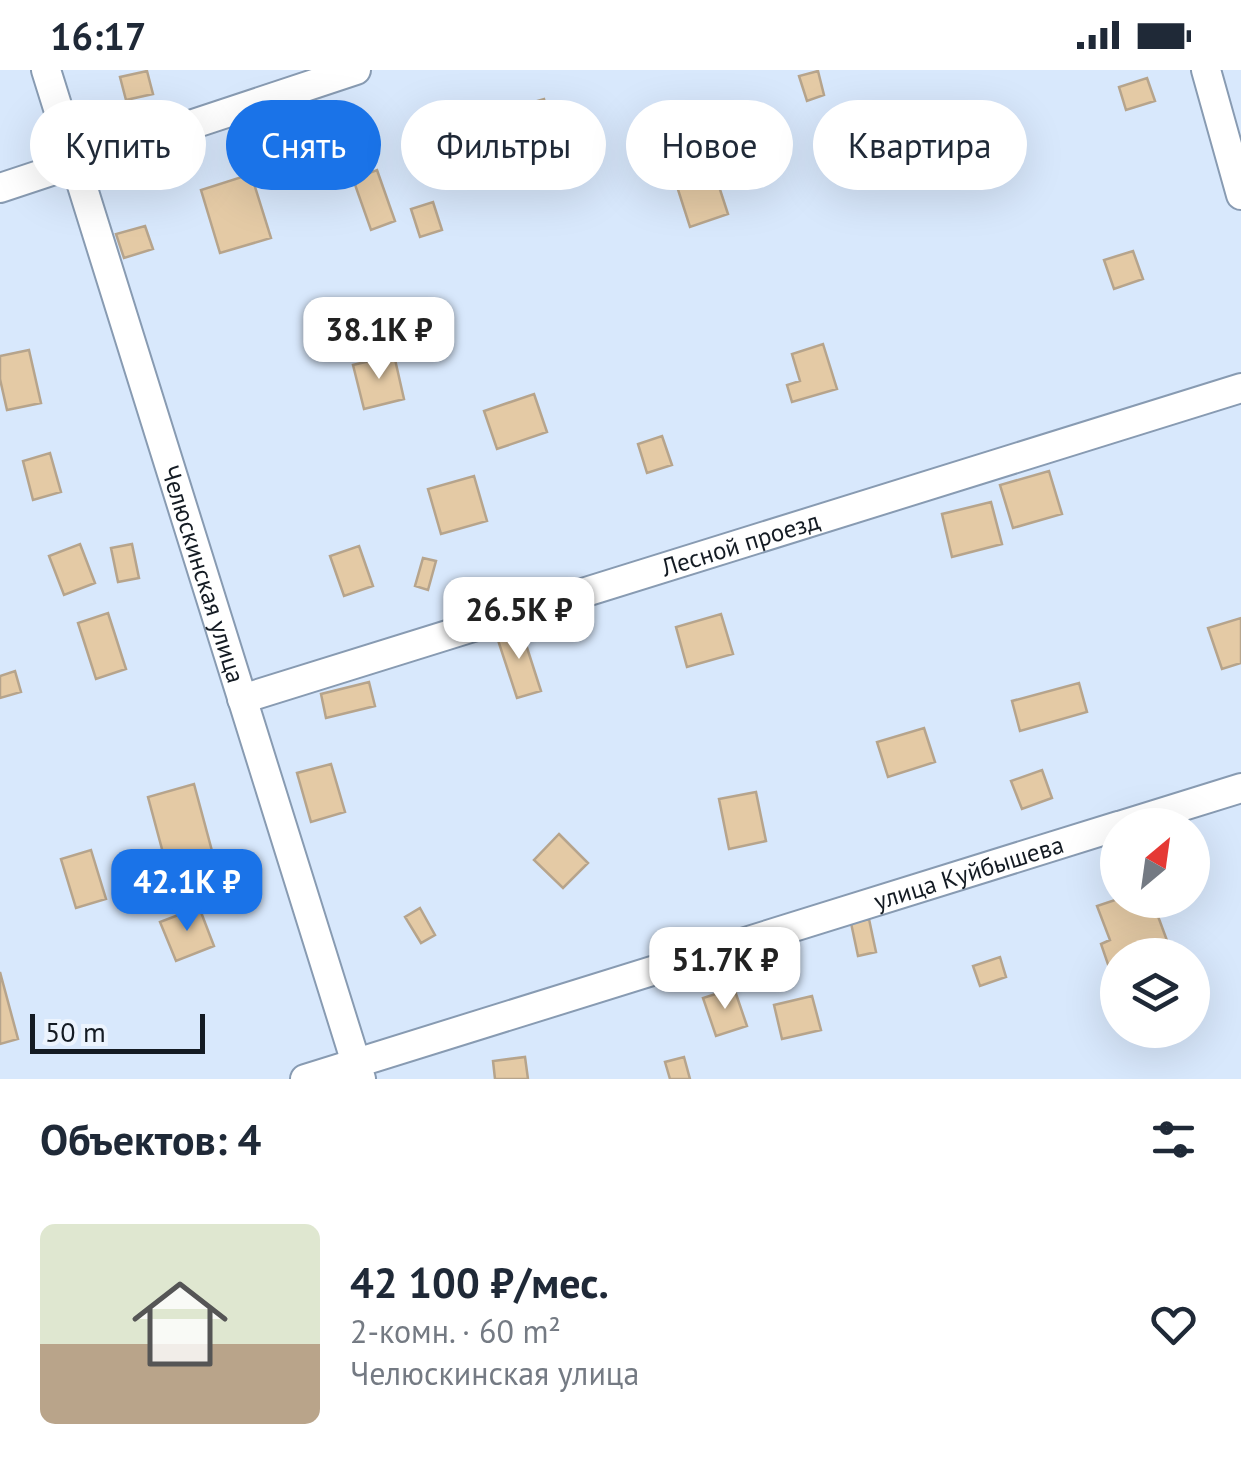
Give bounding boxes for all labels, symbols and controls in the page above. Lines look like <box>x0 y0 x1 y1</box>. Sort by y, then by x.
text: 16:17 <box>50 11 146 60</box>
chip: Купить <box>30 100 206 190</box>
chip: Снять <box>226 100 381 190</box>
chip: Фильтры <box>401 100 606 190</box>
chip: Новое <box>626 100 793 190</box>
chip: Квартира <box>813 100 1027 190</box>
pin: 38.1K ₽ <box>287 297 471 382</box>
text: 38.1K ₽ <box>325 308 433 350</box>
street label: Челюскинская улица <box>154 461 252 687</box>
street label: Лесной проезд <box>656 504 824 584</box>
pin: 26.5K ₽ <box>427 577 611 662</box>
text: 26.5K ₽ <box>465 588 573 630</box>
north arrow <box>1100 808 1210 918</box>
map controls <box>1100 808 1210 1048</box>
street label: улица Куйбышева <box>870 828 1067 917</box>
pin: 42.1K ₽ <box>95 849 279 934</box>
text: 42.1K ₽ <box>133 860 241 902</box>
pin: 51.7K ₽ <box>633 927 817 1012</box>
text: 51.7K ₽ <box>671 938 779 980</box>
button: layers <box>1100 938 1210 1048</box>
scale bar <box>30 1009 205 1054</box>
text: 50 m <box>45 1013 106 1050</box>
text: Объектов: 4 <box>40 1112 261 1167</box>
icon: filters <box>1146 1112 1201 1167</box>
text: 42 100 ₽/мес. <box>350 1255 609 1310</box>
icon: home <box>120 1264 240 1384</box>
icon: heart <box>1146 1297 1201 1352</box>
text: 2-комн. · 60 m² <box>350 1310 561 1352</box>
text: Челюскинская улица <box>350 1352 639 1394</box>

